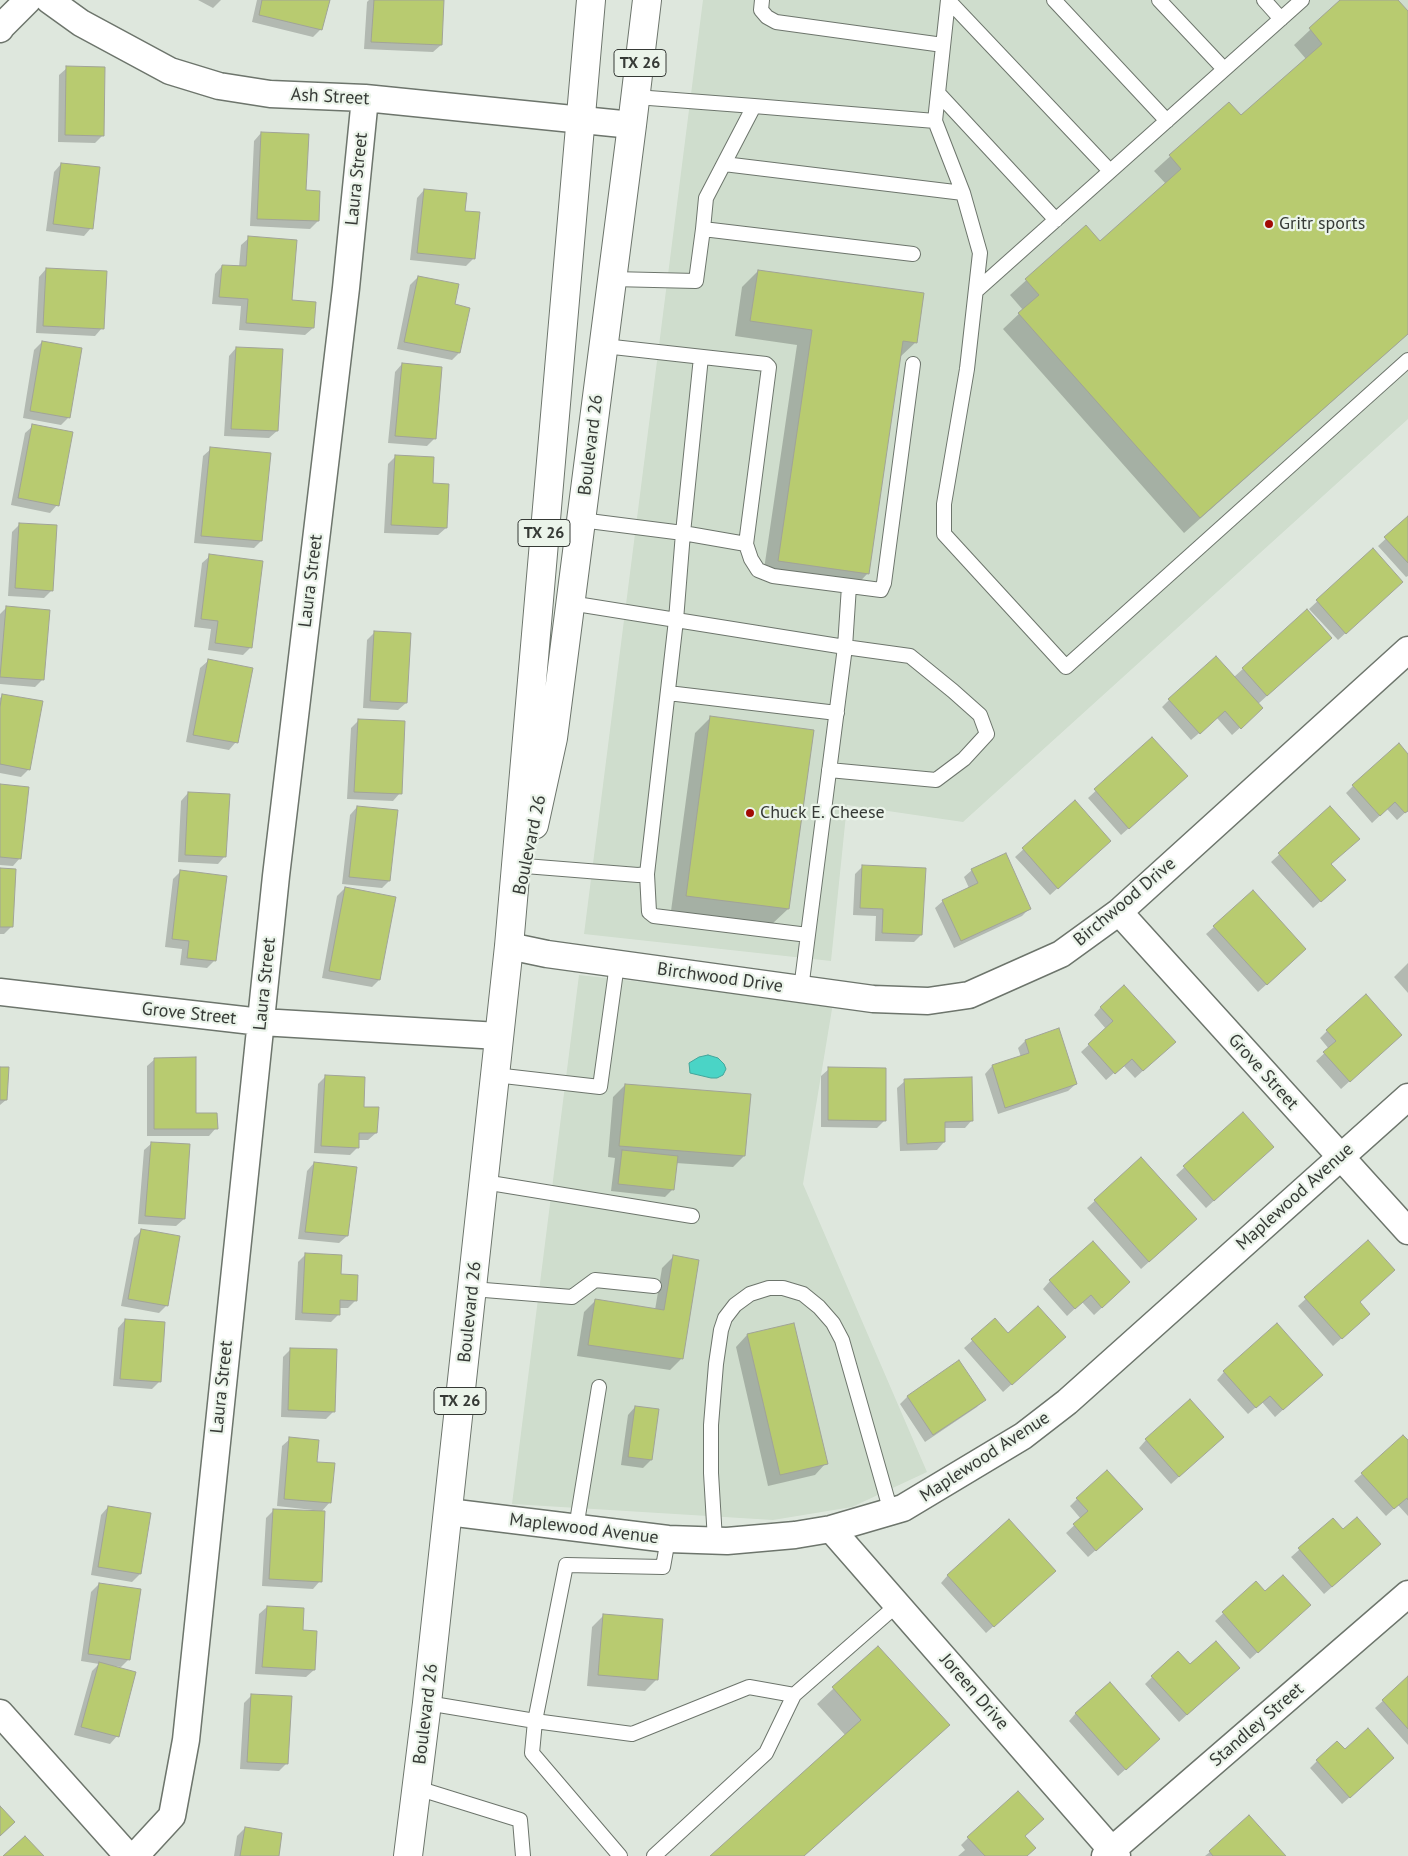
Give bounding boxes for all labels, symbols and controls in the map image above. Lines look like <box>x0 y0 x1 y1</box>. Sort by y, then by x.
road number: TX 26 <box>614 49 666 76</box>
street label: Ash Street <box>290 84 370 110</box>
street label: Laura Street <box>341 131 373 227</box>
place label: Gritr sports <box>1279 213 1365 235</box>
marker: Gritr sports <box>1263 218 1275 230</box>
street label: Boulevard 26 <box>574 393 608 497</box>
road number: TX 26 <box>518 520 570 546</box>
street label: Laura Street <box>295 533 327 629</box>
street label: Boulevard 26 <box>509 793 551 897</box>
place label: Chuck E. Cheese <box>760 802 885 824</box>
marker: Chuck E. Cheese <box>744 807 756 819</box>
street label: Birchwood Drive <box>1070 853 1180 951</box>
street label: Laura Street <box>249 936 281 1032</box>
street label: Birchwood Drive <box>656 958 784 998</box>
street label: Grove Street <box>141 998 237 1030</box>
street label: Grove Street <box>1223 1029 1303 1115</box>
street label: Maplewood Avenue <box>1232 1139 1358 1255</box>
street label: Boulevard 26 <box>454 1260 486 1364</box>
street label: Laura Street <box>206 1339 238 1435</box>
road number: TX 26 <box>434 1388 486 1414</box>
street label: Maplewood Avenue <box>916 1407 1054 1507</box>
street label: Maplewood Avenue <box>508 1509 660 1549</box>
street label: Joreen Drive <box>935 1649 1013 1735</box>
street label: Boulevard 26 <box>409 1662 443 1766</box>
street label: Standley Street <box>1206 1678 1308 1772</box>

